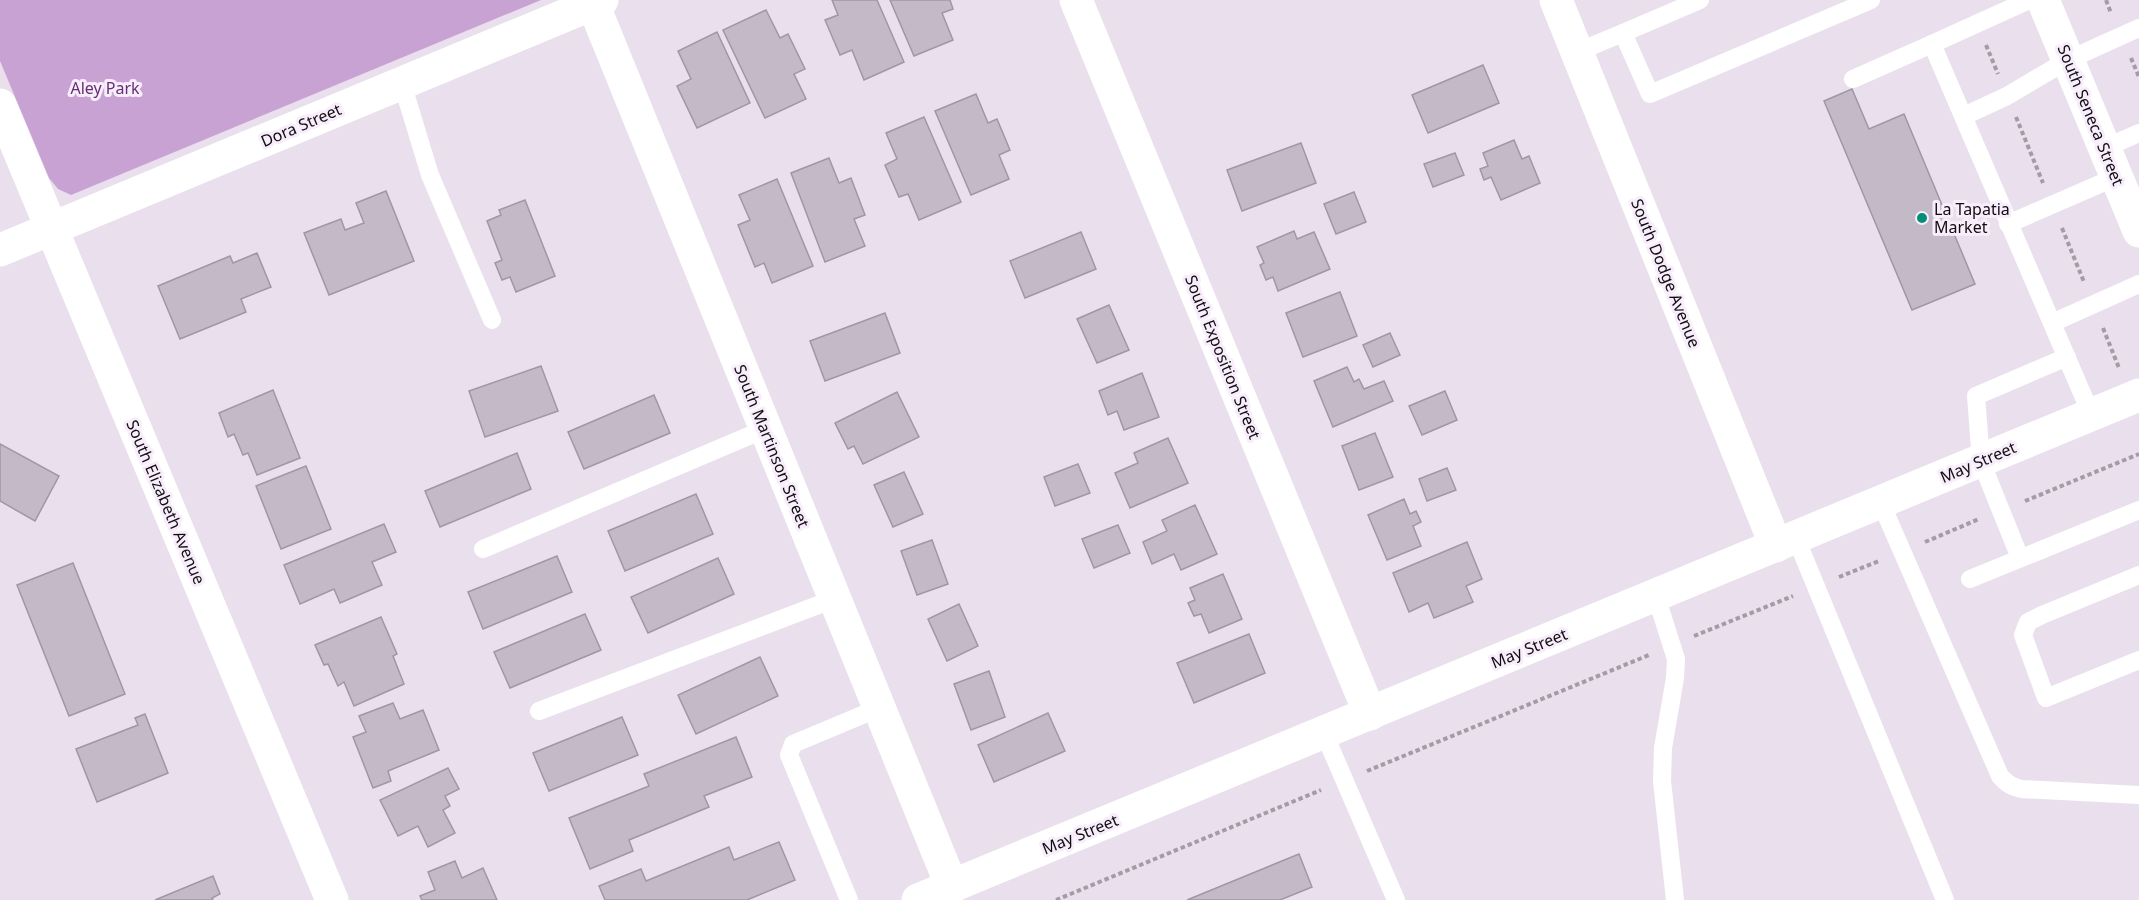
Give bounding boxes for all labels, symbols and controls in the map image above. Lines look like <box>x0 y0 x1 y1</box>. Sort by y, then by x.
street label: South Seneca Street <box>2053 41 2129 189</box>
park label: Aley Park <box>70 77 140 99</box>
street label: Dora Street <box>257 98 345 152</box>
street label: South Dodge Avenue <box>1626 195 1706 351</box>
place label: La Tapatia Market <box>1934 198 2010 238</box>
marker: La Tapatia Market <box>1915 211 1929 225</box>
street label: South Exposition Street <box>1180 272 1266 443</box>
street label: South Martinson Street <box>729 361 815 531</box>
street label: South Elizabeth Avenue <box>121 416 211 588</box>
street label: May Street <box>1937 436 2020 488</box>
street label: May Street <box>1488 623 1571 673</box>
street label: May Street <box>1039 809 1122 859</box>

